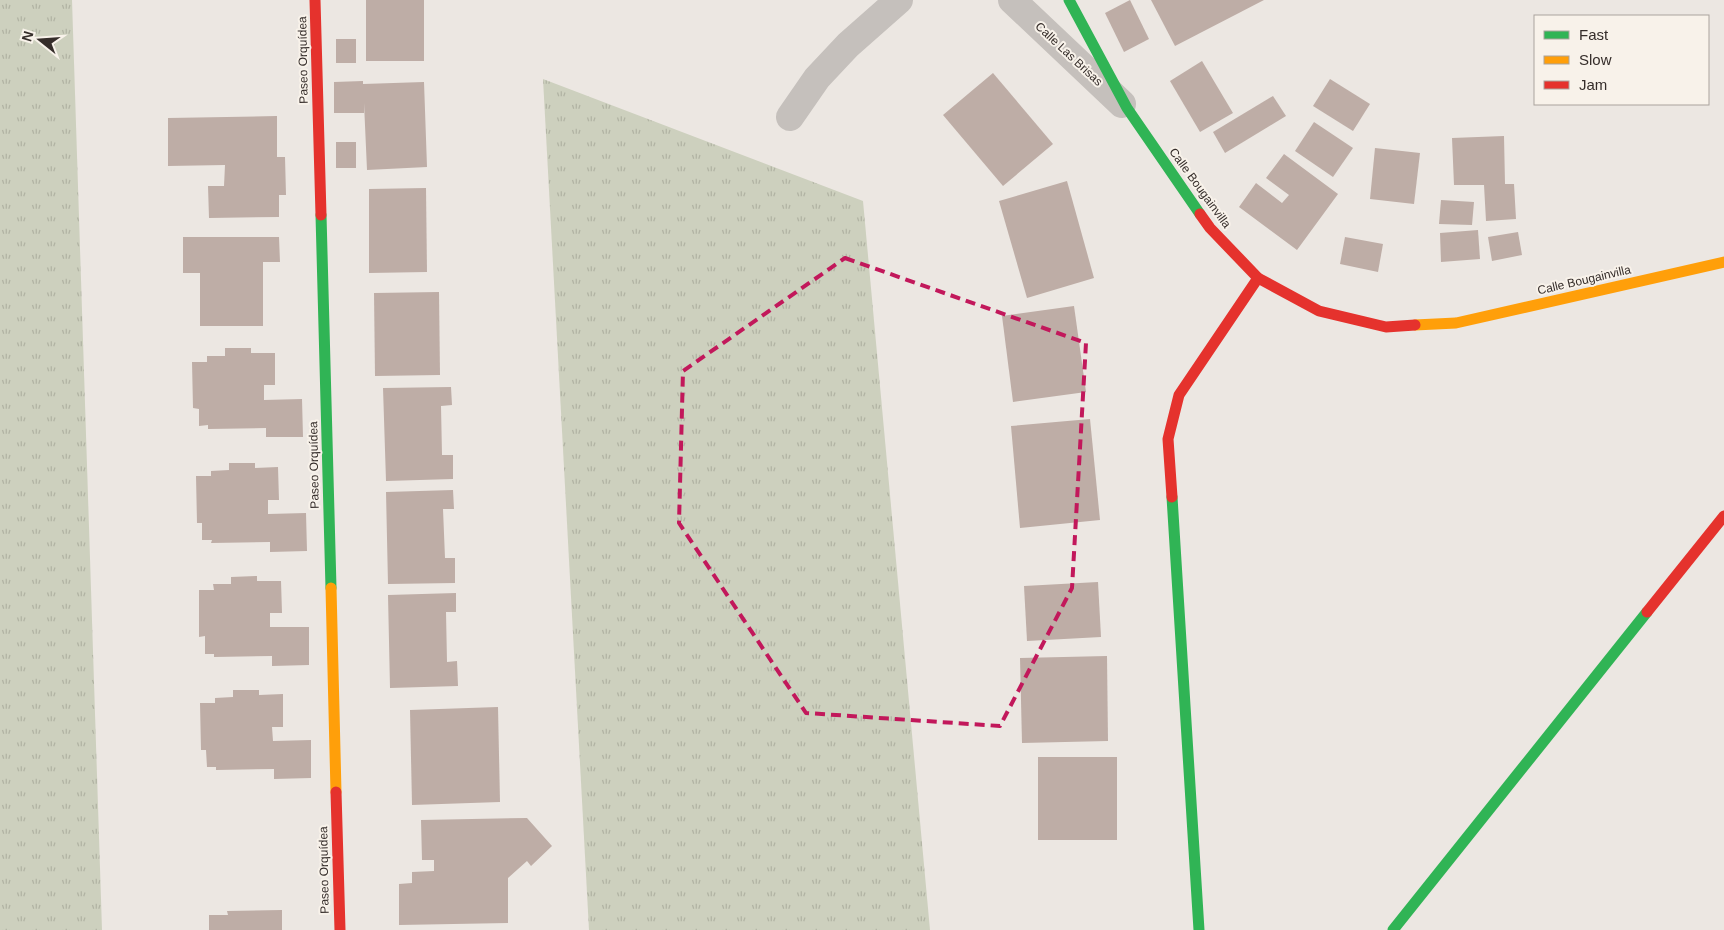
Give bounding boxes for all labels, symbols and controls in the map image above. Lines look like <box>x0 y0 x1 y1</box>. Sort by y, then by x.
north arrow <box>15 15 65 65</box>
legend <box>1534 15 1709 105</box>
street label: Paseo Orquídea <box>295 16 311 104</box>
street label: Calle Las Brisas <box>1033 19 1105 89</box>
text: Fast <box>1579 26 1609 43</box>
text: N <box>18 29 37 43</box>
text: Slow <box>1579 51 1612 68</box>
text: Jam <box>1579 76 1607 93</box>
street label: Calle Bougainvilla <box>1166 145 1234 231</box>
street label: Calle Bougainvilla <box>1536 262 1632 298</box>
street label: Paseo Orquídea <box>306 421 322 509</box>
street label: Paseo Orquídea <box>316 826 332 914</box>

